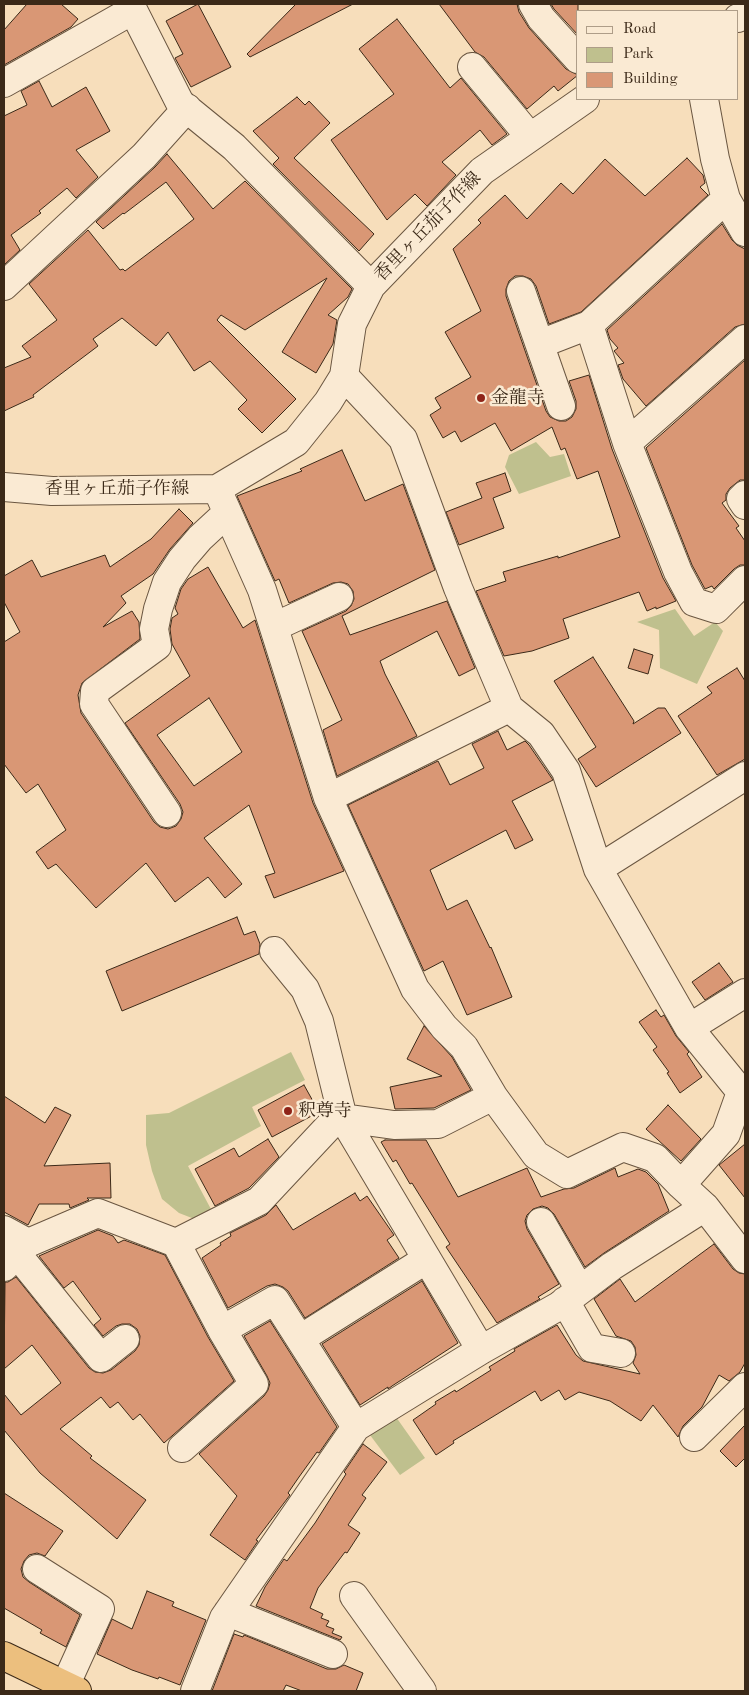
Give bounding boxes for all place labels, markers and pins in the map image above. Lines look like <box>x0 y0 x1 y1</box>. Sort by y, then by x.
place label: 金龍寺 <box>491 387 545 409</box>
marker: 金龍寺 <box>475 392 487 404</box>
place label: 釈尊寺 <box>298 1100 352 1122</box>
marker: 釈尊寺 <box>282 1105 294 1117</box>

